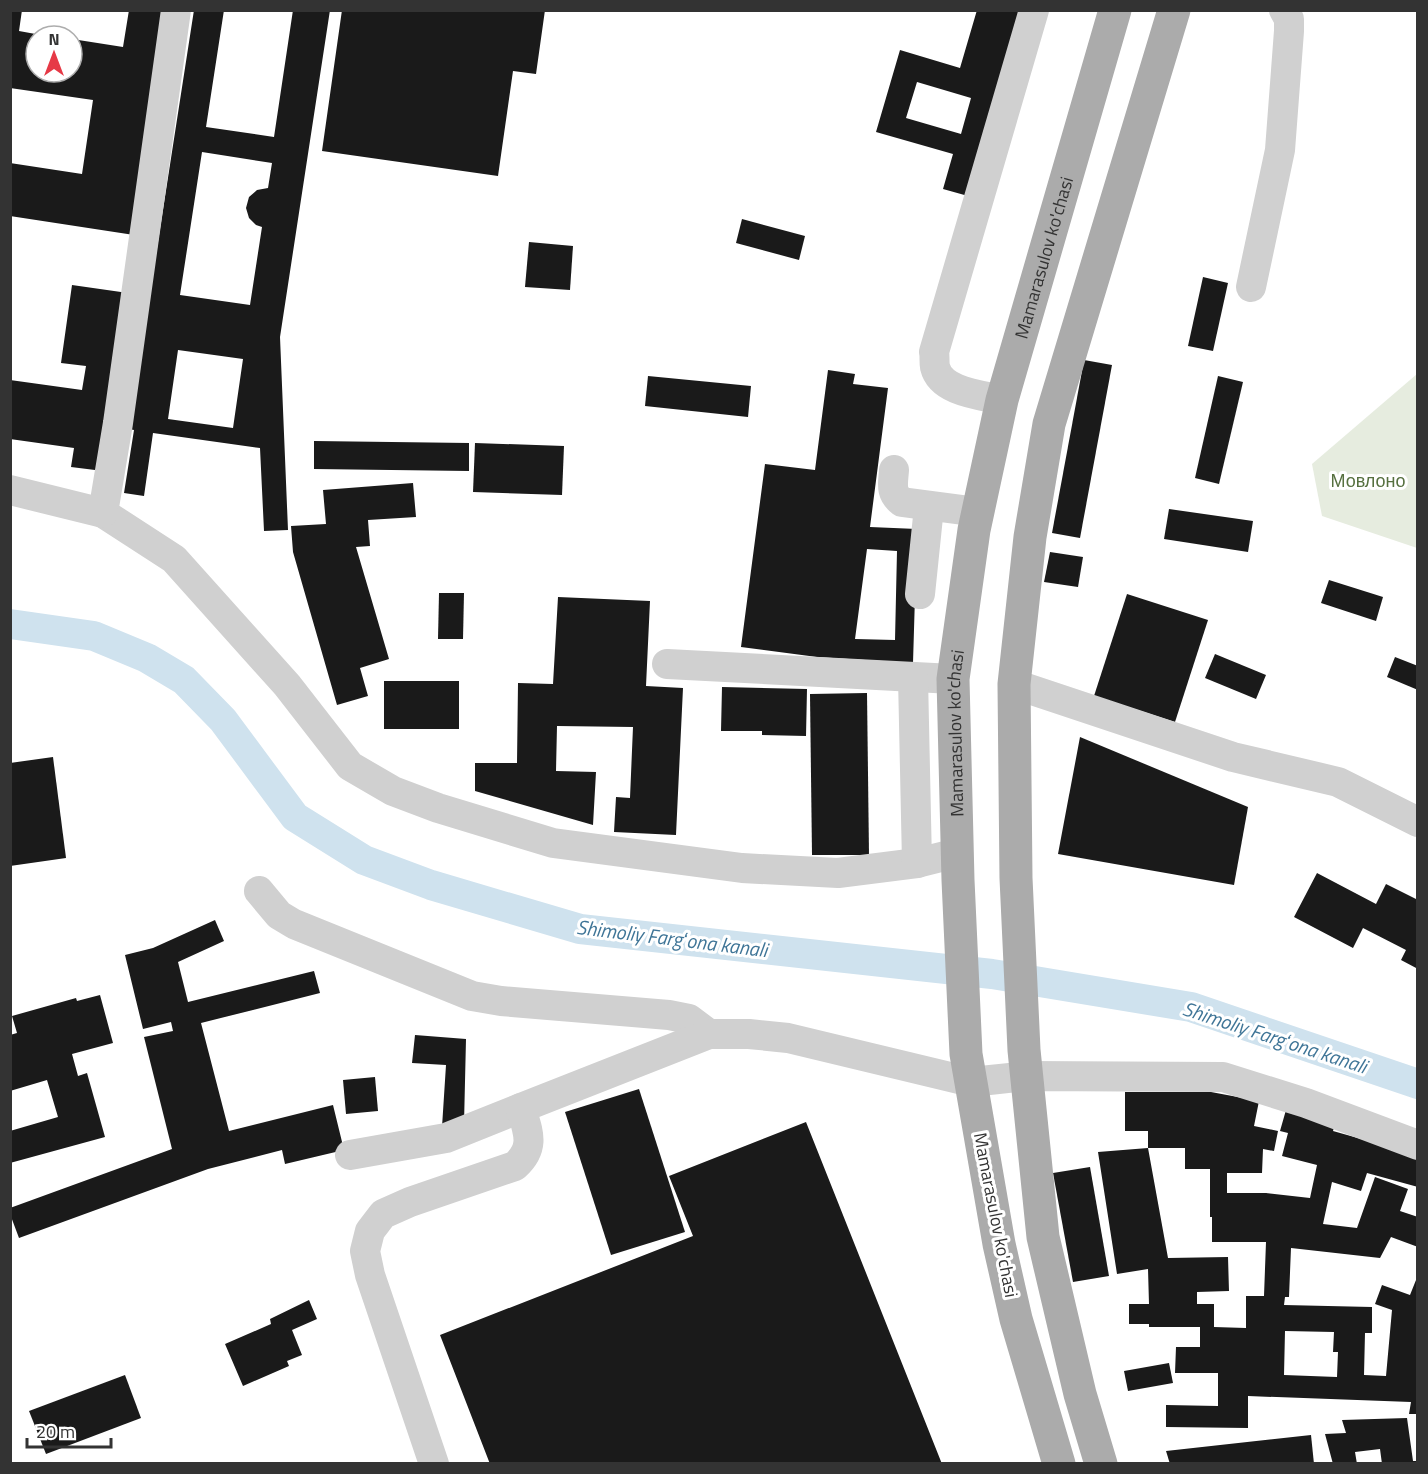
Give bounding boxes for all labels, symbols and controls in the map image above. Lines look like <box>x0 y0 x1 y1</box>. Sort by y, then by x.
north arrow <box>24 24 84 84</box>
text: N <box>48 27 60 51</box>
street label: Mamarasulov ko'chasi <box>1007 173 1080 342</box>
park label: Мовлоно <box>1330 467 1406 494</box>
street label: Mamarasulov ko'chasi <box>939 648 970 817</box>
water label: Shimoliy Fargʻona kanali <box>575 911 772 965</box>
water label: Shimoliy Fargʻona kanali <box>1179 993 1374 1082</box>
street label: Mamarasulov ko'chasi <box>967 1130 1025 1300</box>
scale bar <box>27 1411 111 1449</box>
text: 20 m <box>36 1418 75 1445</box>

